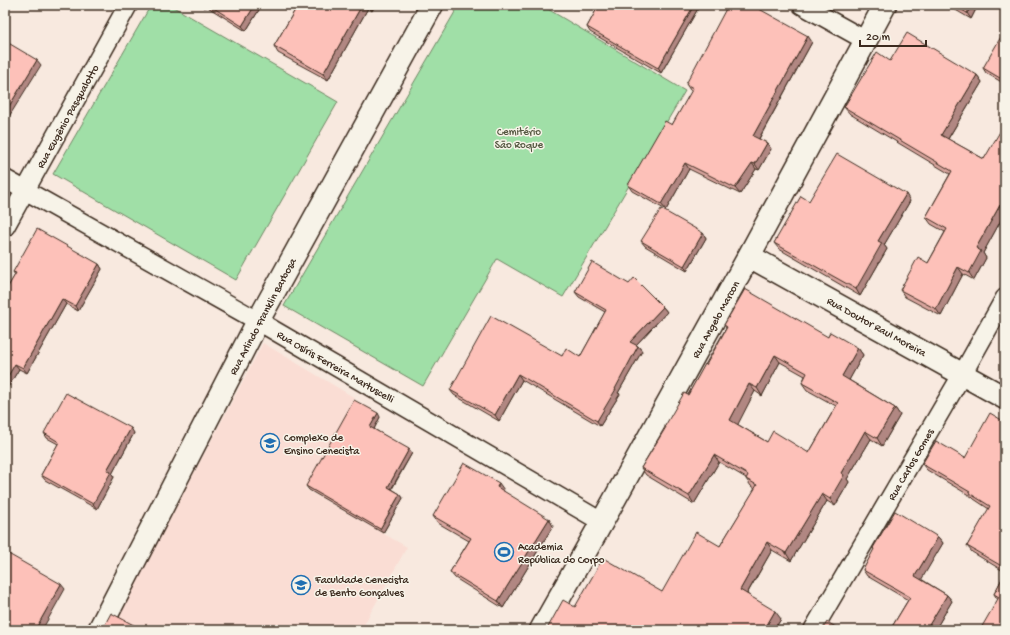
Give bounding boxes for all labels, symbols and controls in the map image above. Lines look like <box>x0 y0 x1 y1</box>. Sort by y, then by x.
scale bar <box>860 22 926 48</box>
text: 20 m <box>866 31 891 45</box>
street label: Rua Eugênio Pasqualotto <box>35 63 102 171</box>
park label: Cemitério São Roque <box>495 127 544 152</box>
street label: Rua Arlindo Franklin Barbosa <box>228 256 300 377</box>
street label: Rua Angelo Marcon <box>691 279 743 361</box>
street label: Rua Doutor Raul Moreira <box>824 295 929 361</box>
street label: Rua Osíris Ferreira Martuscelli <box>274 329 396 406</box>
street label: Rua Carlos Gomes <box>886 426 938 503</box>
school or university icon: Complexo de Ensino Cenecista <box>259 432 281 454</box>
place label: Complexo de Ensino Cenecista <box>284 433 360 458</box>
sports icon: Academia República do Corpo <box>493 541 515 563</box>
place label: Academia República do Corpo <box>518 542 605 567</box>
school or university icon: Faculdade Cenecista de Bento Gonçalves <box>290 574 312 596</box>
place label: Faculdade Cenecista de Bento Gonçalves <box>314 575 410 600</box>

